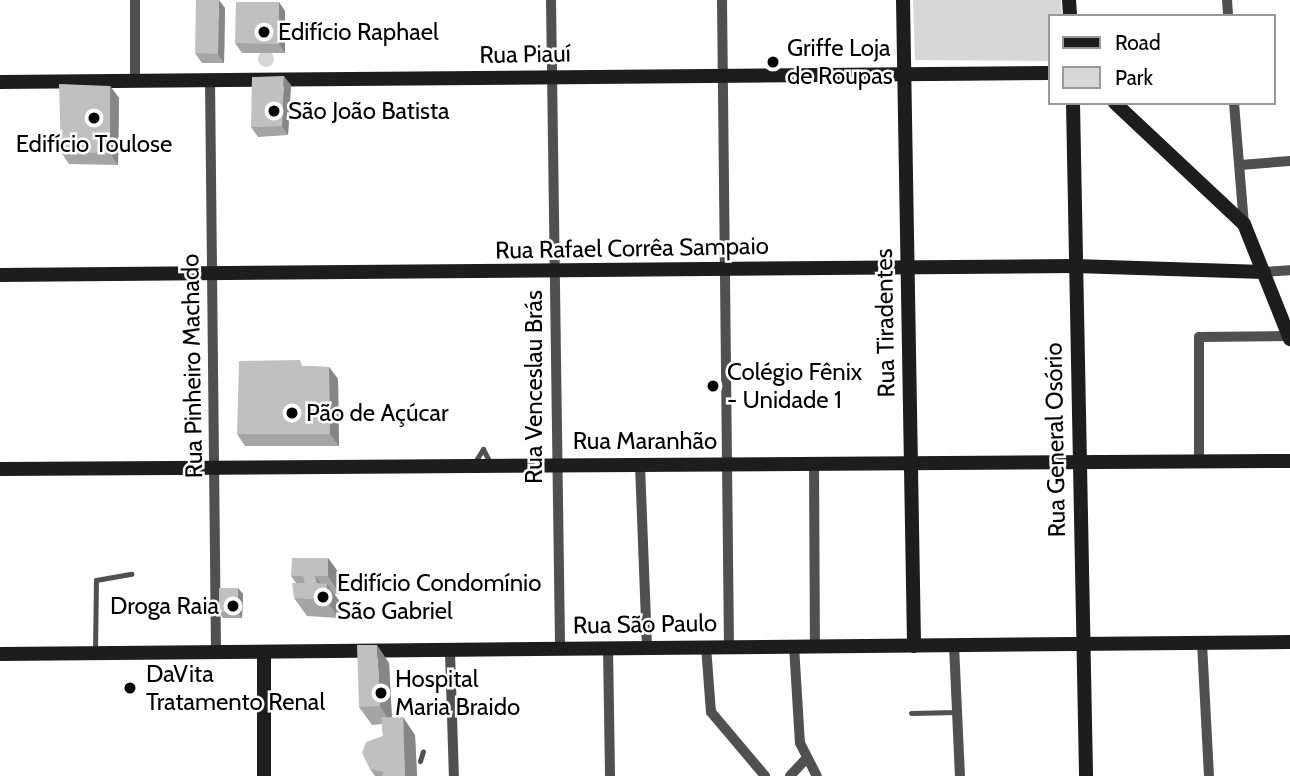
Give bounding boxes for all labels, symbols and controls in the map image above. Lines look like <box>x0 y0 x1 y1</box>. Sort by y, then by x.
legend <box>1048 14 1276 105</box>
place label: Edifício Raphael <box>278 18 439 46</box>
marker: Edifício Raphael <box>256 24 272 40</box>
text: Road <box>1115 30 1161 55</box>
place label: Griffe Loja de Roupas <box>787 34 893 90</box>
street label: Rua Piauí <box>479 39 571 69</box>
marker: Griffe Loja de Roupas <box>765 54 781 70</box>
text: Park <box>1115 65 1153 90</box>
place label: São João Batista <box>288 97 450 125</box>
marker: São João Batista <box>266 103 282 119</box>
marker: Edifício Toulose <box>86 110 102 126</box>
place label: Edifício Toulose <box>16 130 172 158</box>
street label: Rua Rafael Corrêa Sampaio <box>495 231 769 265</box>
street label: Rua Tiradentes <box>869 248 901 398</box>
street label: Rua Pinheiro Machado <box>176 253 208 479</box>
street label: Rua Venceslau Brás <box>520 290 548 484</box>
street label: Rua General Osório <box>1039 342 1071 538</box>
place label: Colégio Fênix - Unidade 1 <box>727 358 862 414</box>
marker: Colégio Fênix - Unidade 1 <box>705 378 721 394</box>
place label: Pão de Açúcar <box>306 399 449 427</box>
marker: Pão de Açúcar <box>284 405 300 421</box>
street label: Rua Maranhão <box>573 427 717 455</box>
place label: Edifício Condomínio São Gabriel <box>337 569 541 625</box>
marker: Edifício Condomínio São Gabriel <box>315 589 331 605</box>
place label: Droga Raia <box>110 592 219 620</box>
marker: Droga Raia <box>225 598 241 614</box>
street label: Rua São Paulo <box>573 608 717 640</box>
place label: DaVita Tratamento Renal <box>146 660 325 716</box>
place label: Hospital Maria Braido <box>395 665 520 721</box>
marker: DaVita Tratamento Renal <box>120 678 140 698</box>
marker: Hospital Maria Braido <box>373 685 389 701</box>

